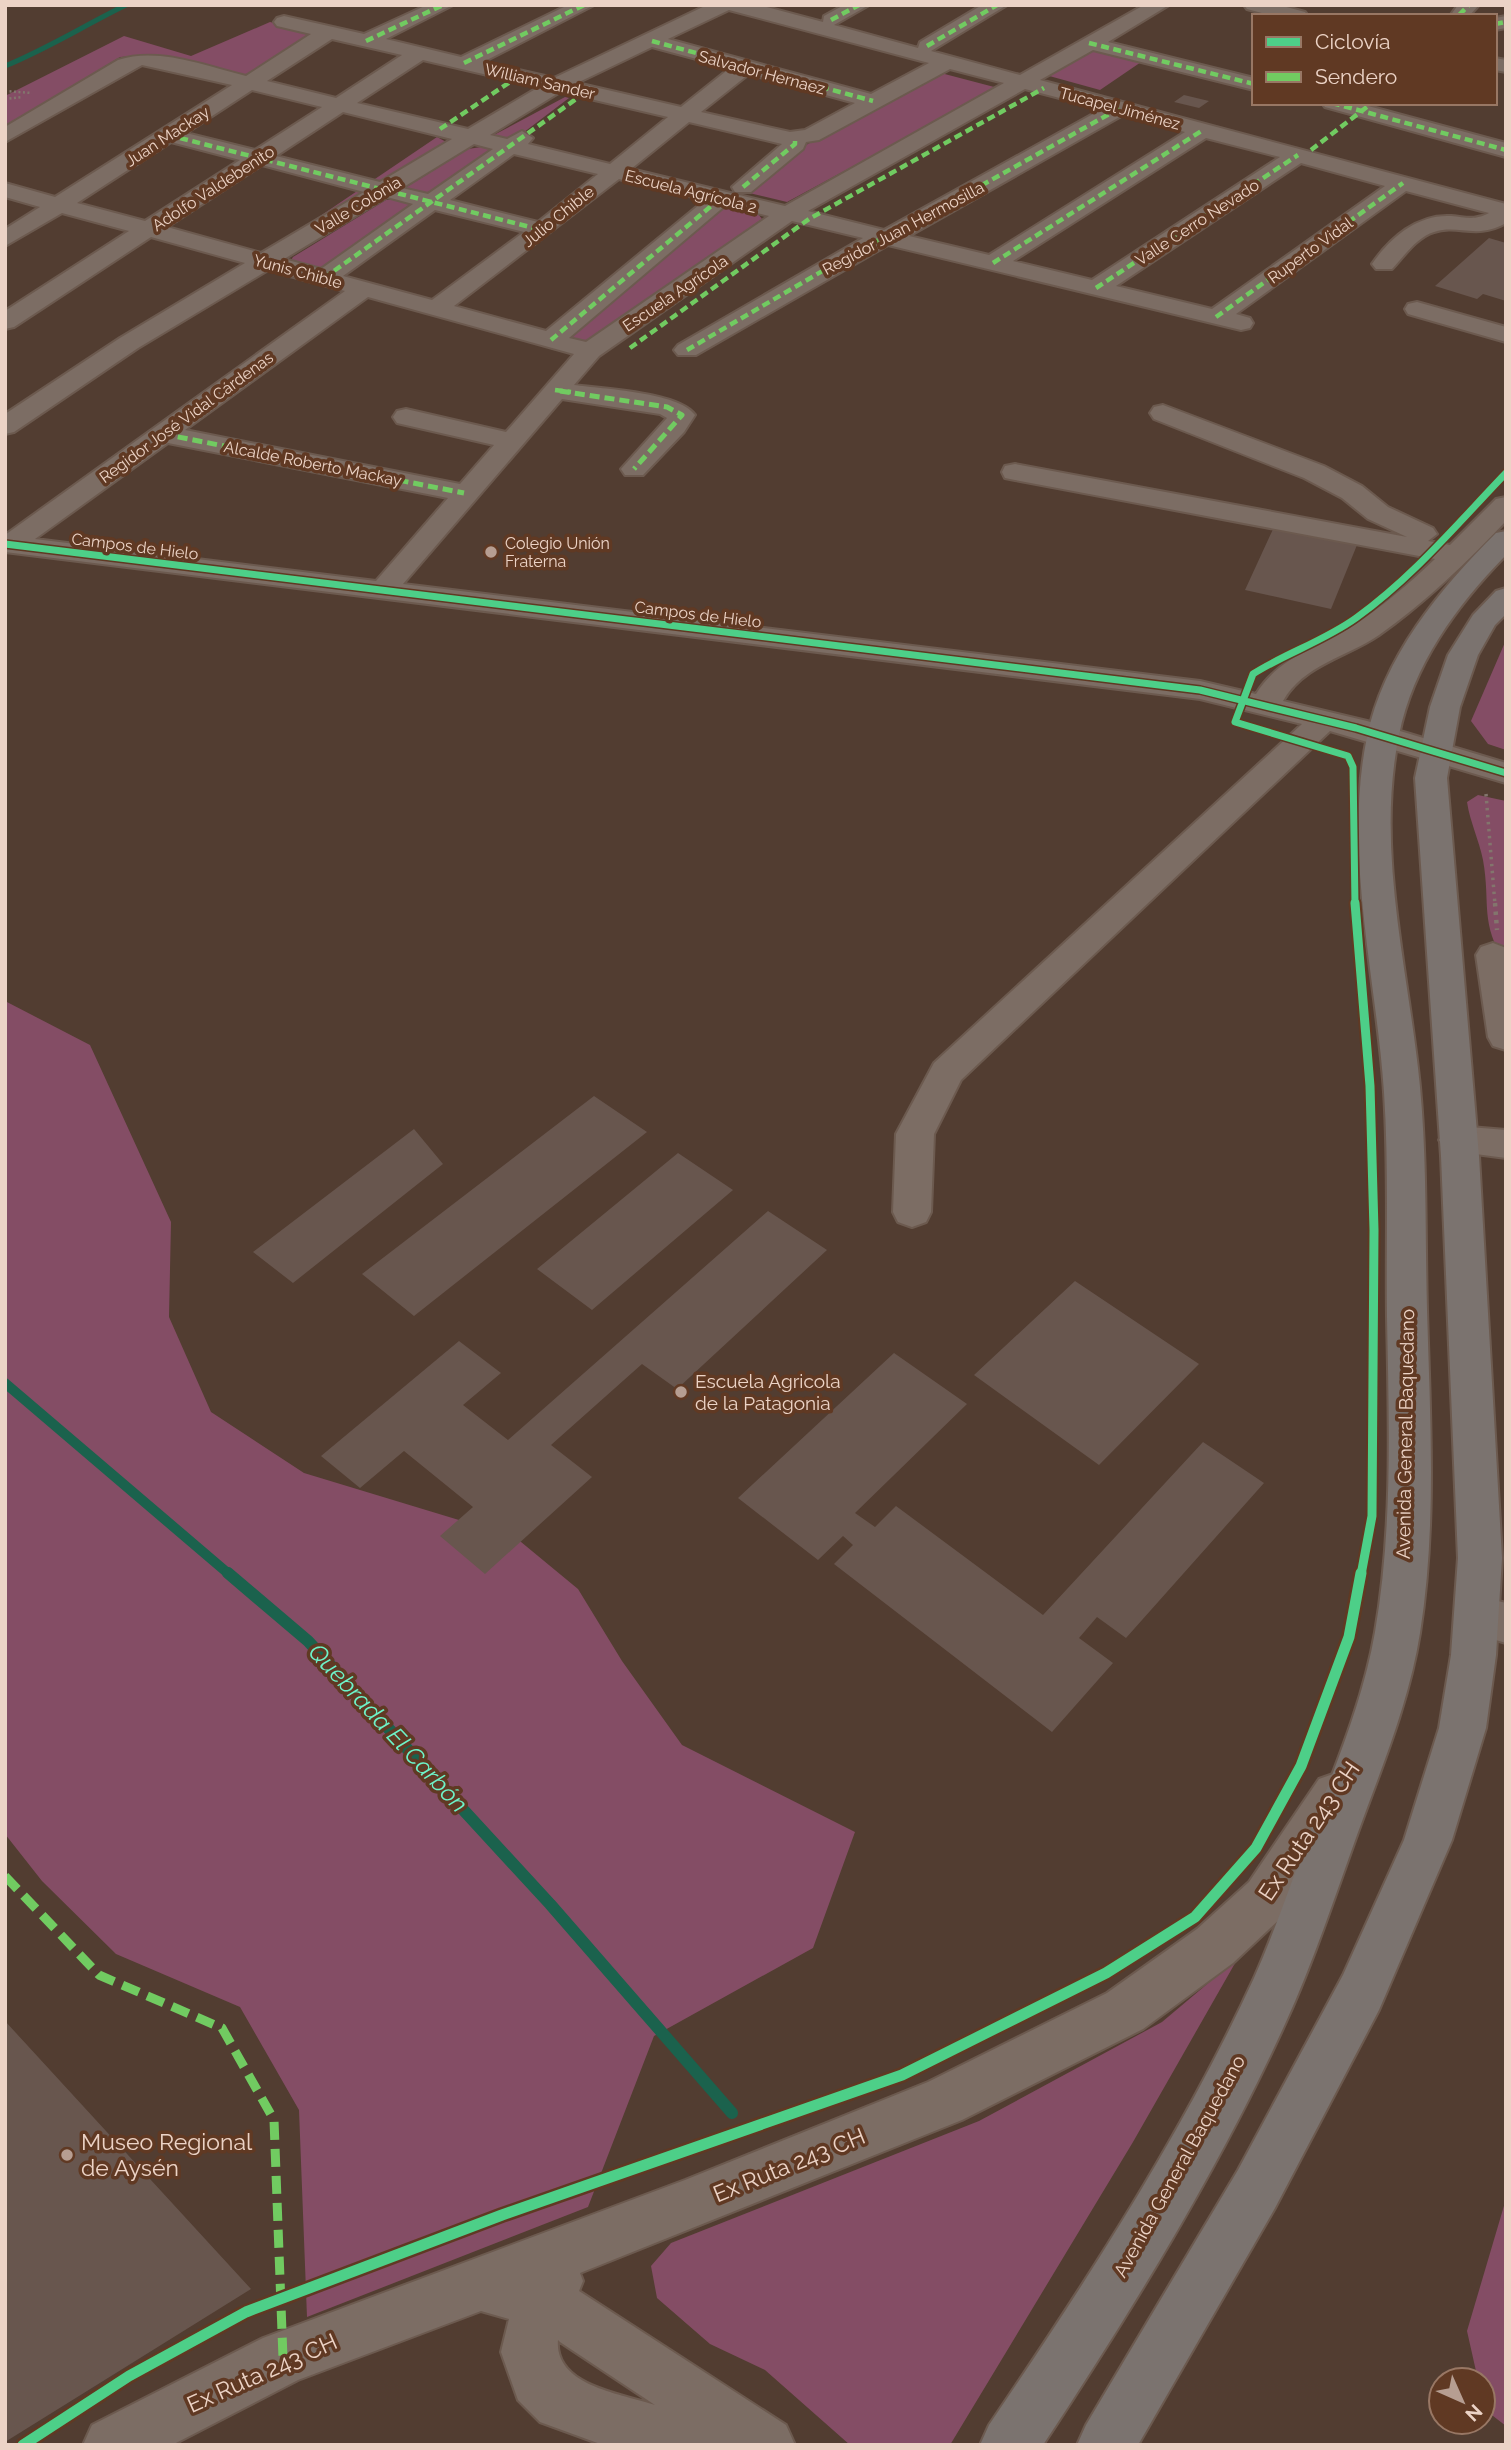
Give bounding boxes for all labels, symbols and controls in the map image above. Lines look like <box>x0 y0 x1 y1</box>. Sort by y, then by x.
legend <box>1252 14 1497 105</box>
text: Ciclovía <box>1315 29 1391 54</box>
street label: Salvador Hernaez <box>697 46 827 99</box>
street label: William Sander <box>483 60 597 103</box>
text: Sendero <box>1315 64 1397 89</box>
street label: Tucapel Jiménez <box>1058 83 1182 134</box>
street label: Juan Mackay <box>122 102 213 171</box>
street label: Adolfo Valdebenito <box>149 142 278 235</box>
street label: Escuela Agrícola 2 <box>623 166 759 217</box>
street label: Valle Colonia <box>312 172 405 239</box>
street label: Valle Cerro Nevado <box>1132 175 1263 270</box>
street label: Regidor Juan Hermosilla <box>819 178 987 279</box>
street label: Julio Chible <box>519 182 598 251</box>
street label: Ruperto Vidal <box>1264 213 1357 288</box>
street label: Yunis Chible <box>251 251 344 292</box>
street label: Escuela Agrícola <box>619 251 731 336</box>
street label: Regidor José Vidal Cárdenas <box>96 348 277 487</box>
street label: Alcalde Roberto Mackay <box>222 437 404 490</box>
street label: Campos de Hielo <box>70 529 199 564</box>
place label: Colegio Unión Fraterna <box>505 534 610 571</box>
marker: Colegio Unión Fraterna <box>483 544 499 560</box>
street label: Campos de Hielo <box>633 597 762 632</box>
street label: Avenida General Baquedano <box>1392 1309 1418 1559</box>
place label: Escuela Agricola de la Patagonia <box>695 1370 841 1414</box>
marker: Escuela Agricola de la Patagonia <box>673 1384 689 1400</box>
water label: Quebrada El Carbón <box>303 1637 474 1818</box>
street label: Ex Ruta 243 CH <box>1252 1756 1365 1905</box>
street label: Avenida General Baquedano <box>1109 2051 1249 2281</box>
street label: Ex Ruta 243 CH <box>709 2122 869 2207</box>
place label: Museo Regional de Aysén <box>81 2128 253 2181</box>
marker: Museo Regional de Aysén <box>59 2147 75 2163</box>
street label: Ex Ruta 243 CH <box>183 2327 341 2418</box>
north arrow <box>1427 2366 1497 2436</box>
text: N <box>1461 2400 1487 2426</box>

